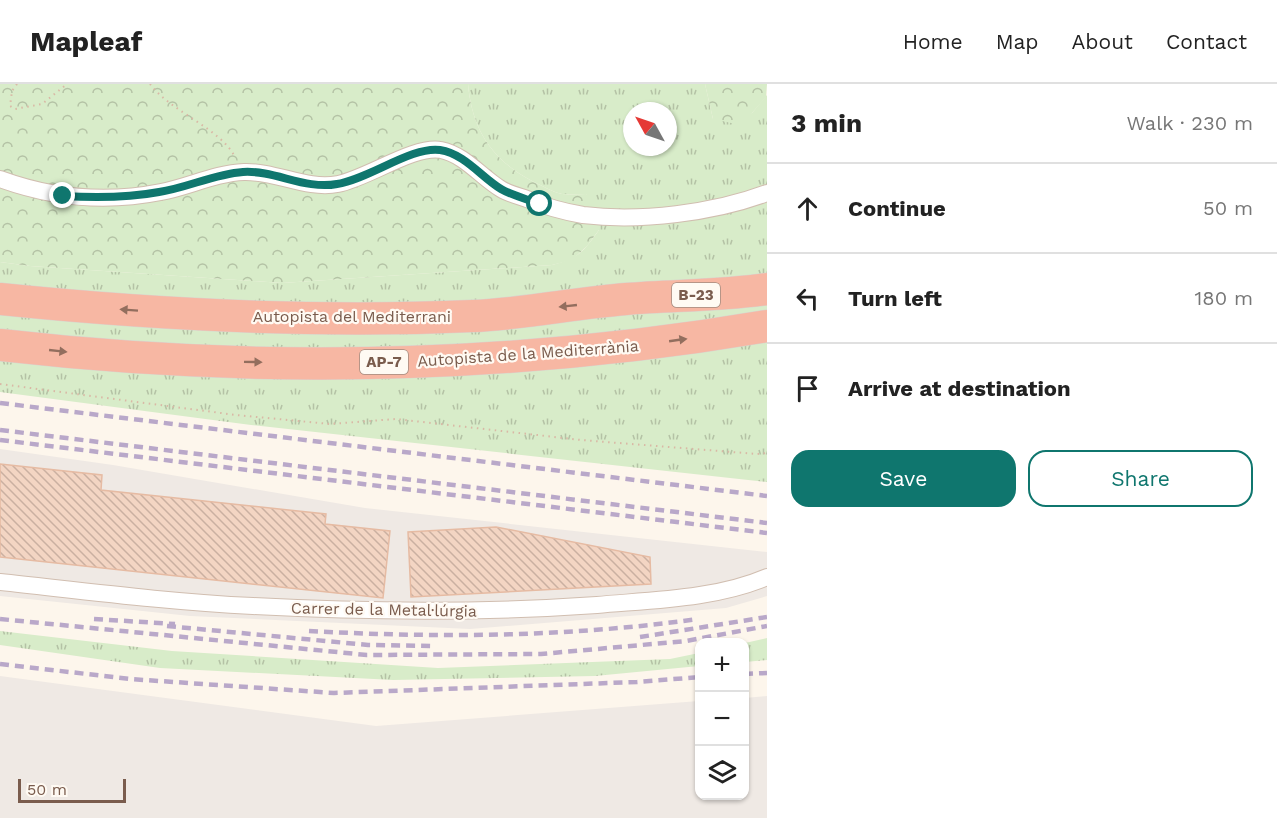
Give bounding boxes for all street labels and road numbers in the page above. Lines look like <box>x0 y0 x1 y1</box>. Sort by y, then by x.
road number: B-23 <box>672 283 720 307</box>
street label: Autopista del Mediterrani <box>253 307 451 326</box>
street label: Autopista de la Mediterrània <box>417 336 639 371</box>
road number: AP-7 <box>360 350 408 374</box>
street label: Carrer de la Metal·lúrgia <box>291 598 477 621</box>

